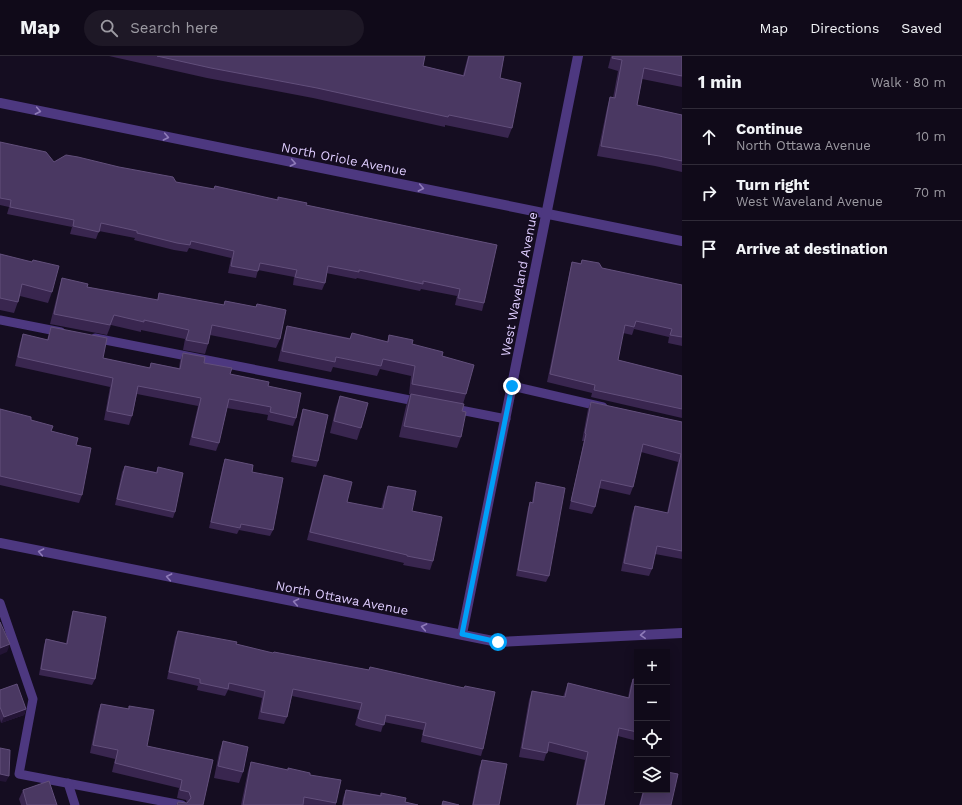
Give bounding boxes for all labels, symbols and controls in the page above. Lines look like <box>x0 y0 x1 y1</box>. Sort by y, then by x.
search box <box>84 10 364 46</box>
text: Map <box>20 16 60 39</box>
icon: search <box>98 17 120 39</box>
text: Search here <box>130 19 218 37</box>
text: Map <box>760 20 788 36</box>
text: Directions <box>810 20 879 36</box>
text: Saved <box>901 20 942 36</box>
text: 1 min <box>698 72 742 92</box>
text: Walk · 80 m <box>871 75 946 90</box>
one-way arrow <box>35 107 41 115</box>
text: Continue <box>736 120 803 138</box>
icon: ahead <box>698 126 720 148</box>
text: 10 m <box>916 129 946 144</box>
one-way arrow <box>163 132 169 140</box>
text: North Ottawa Avenue <box>736 138 871 153</box>
street label: North Oriole Avenue <box>280 139 408 179</box>
one-way arrow <box>290 158 296 166</box>
text: Turn right <box>736 176 809 194</box>
icon: right <box>698 182 720 204</box>
one-way arrow <box>417 184 424 192</box>
text: 70 m <box>914 185 946 200</box>
text: West Waveland Avenue <box>736 194 883 209</box>
street label: West Waveland Avenue <box>498 211 540 357</box>
icon: arrive <box>698 238 720 260</box>
text: Arrive at destination <box>736 240 888 258</box>
route end <box>503 377 521 395</box>
one-way arrow <box>38 548 44 556</box>
one-way arrow <box>166 573 172 581</box>
street label: North Ottawa Avenue <box>274 578 410 618</box>
one-way arrow <box>293 598 300 606</box>
one-way arrow <box>421 623 427 632</box>
one-way arrow <box>640 630 646 639</box>
route start <box>489 633 507 651</box>
map controls <box>634 649 670 793</box>
button: + <box>634 649 670 685</box>
button: − <box>634 685 670 721</box>
button: locate <box>634 721 670 757</box>
button: layers <box>634 757 670 793</box>

